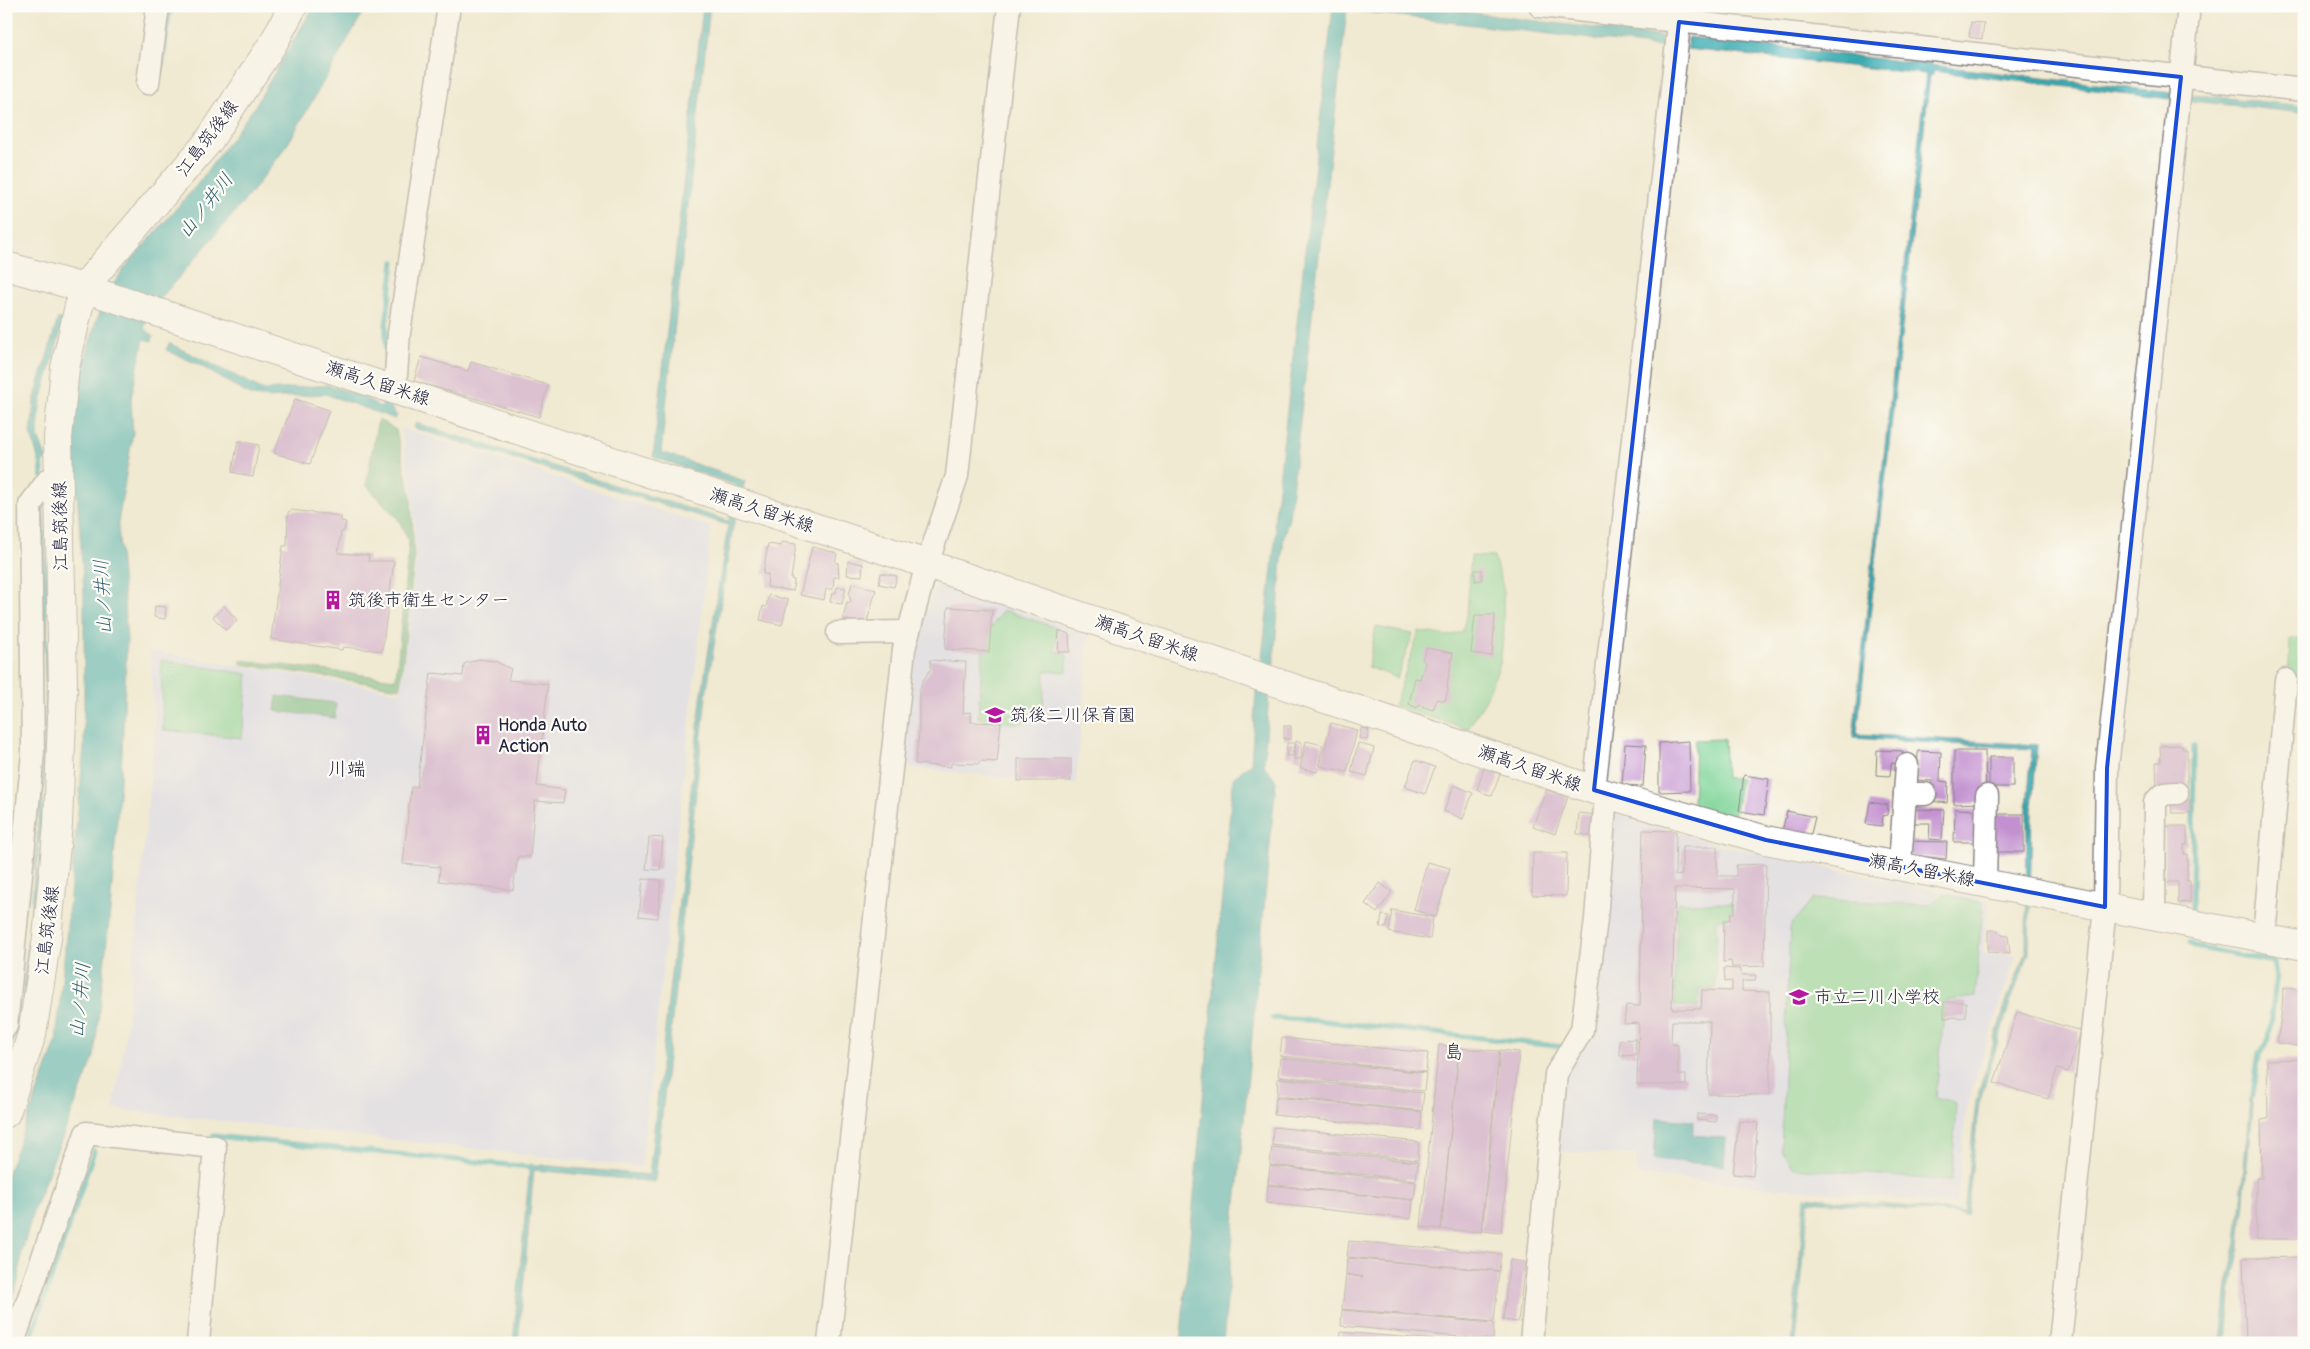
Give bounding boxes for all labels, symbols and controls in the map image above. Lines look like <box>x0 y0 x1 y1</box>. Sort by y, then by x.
street label: 江島筑後線 <box>171 95 244 181</box>
water label: 山ノ井川 <box>173 168 239 243</box>
street label: 瀬高久留米線 <box>323 356 433 411</box>
street label: 江島筑後線 <box>48 481 73 571</box>
street label: 瀬高久留米線 <box>707 483 817 538</box>
water label: 山ノ井川 <box>89 558 117 636</box>
building icon: 筑後市衛生センター <box>322 589 344 611</box>
place label: 筑後市衛生センター <box>348 589 509 612</box>
street label: 瀬高久留米線 <box>1092 610 1202 667</box>
school or university icon: 筑後二川保育園 <box>984 704 1006 726</box>
place label: 筑後二川保育園 <box>1010 704 1136 727</box>
place label: Honda Auto Action <box>498 714 587 758</box>
building icon: Honda Auto Action <box>472 724 494 746</box>
street label: 瀬高久留米線 <box>1475 740 1585 797</box>
district label: 川端 <box>328 757 366 781</box>
street label: 瀬高久留米線 <box>1867 849 1977 892</box>
street label: 江島筑後線 <box>31 884 64 976</box>
water label: 山ノ井川 <box>65 961 95 1039</box>
school or university icon: 市立二川小学校 <box>1788 986 1810 1008</box>
place label: 市立二川小学校 <box>1814 986 1940 1009</box>
district label: 島 <box>1444 1040 1464 1064</box>

